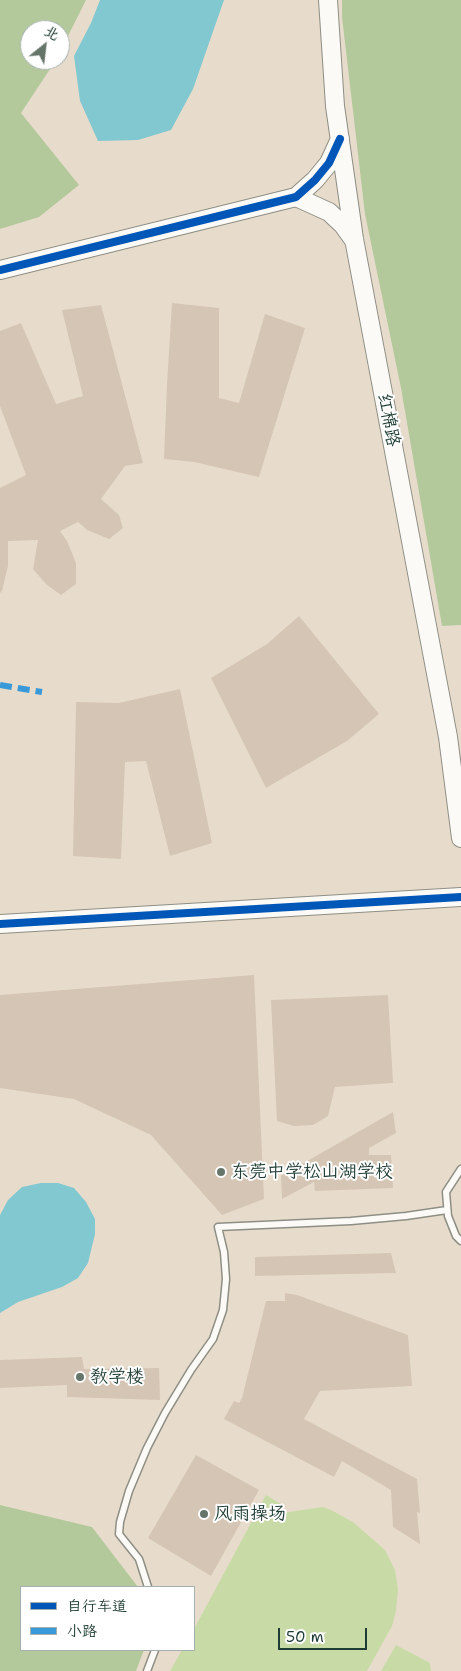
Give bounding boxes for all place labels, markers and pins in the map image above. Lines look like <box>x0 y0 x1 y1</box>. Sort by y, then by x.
place label: 东莞中学松山湖学校 <box>231 1161 393 1183</box>
marker: 东莞中学松山湖学校 <box>215 1166 227 1178</box>
place label: 教学楼 <box>90 1366 144 1388</box>
marker: 教学楼 <box>74 1371 86 1383</box>
place label: 风雨操场 <box>214 1503 286 1525</box>
marker: 风雨操场 <box>198 1508 210 1520</box>

